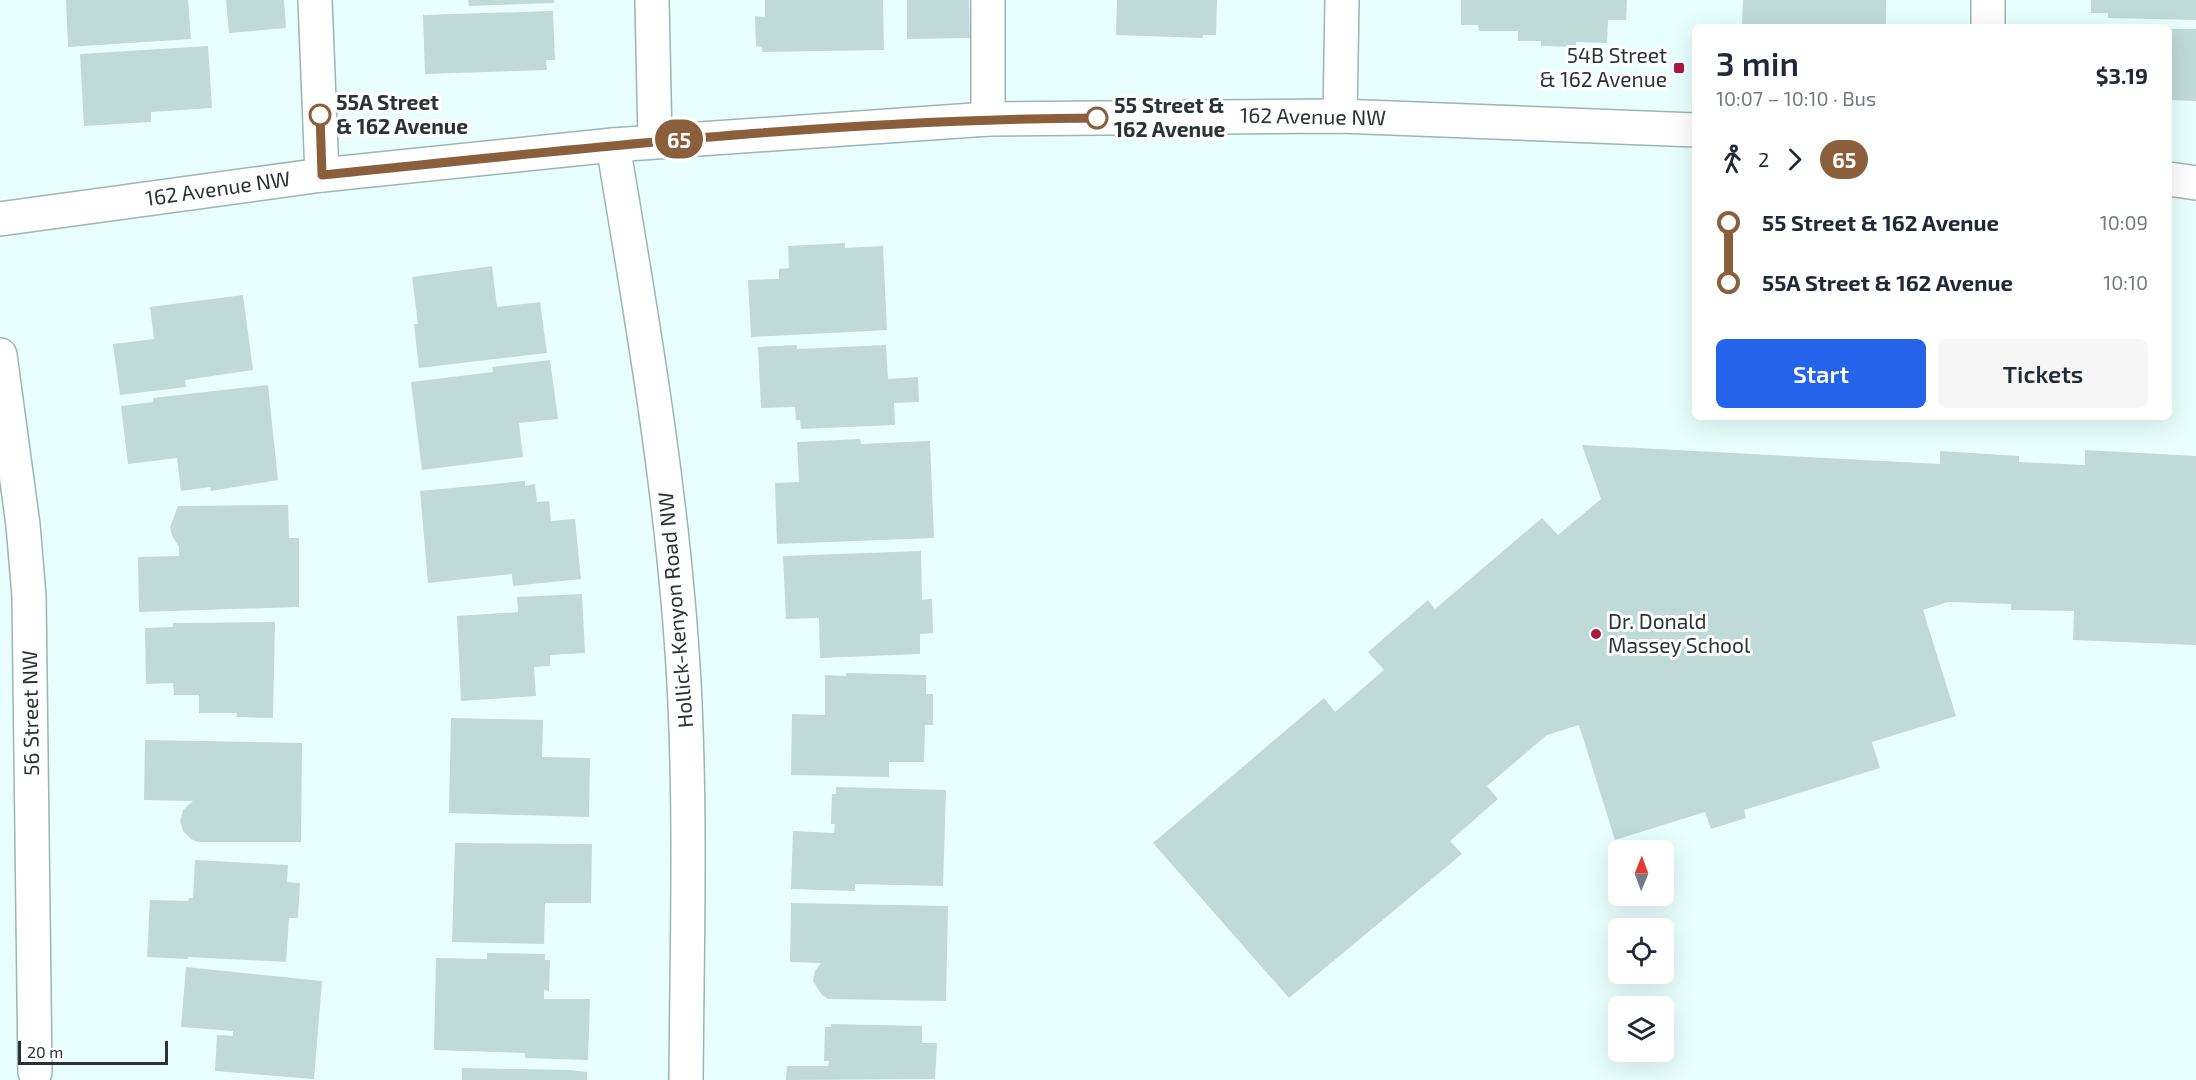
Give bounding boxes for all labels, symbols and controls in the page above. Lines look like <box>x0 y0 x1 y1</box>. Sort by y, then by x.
place label: 54B Street & 162 Avenue <box>1539 42 1667 91</box>
text: 3 min <box>1716 43 1799 83</box>
marker: 54B Street & 162 Avenue <box>1672 61 1686 75</box>
text: $3.19 <box>2096 62 2148 88</box>
text: 10:07 – 10:10 · Bus <box>1716 86 1876 110</box>
place label: 55A Street & 162 Avenue <box>336 89 468 138</box>
place label: 55 Street & 162 Avenue <box>1114 92 1226 141</box>
street label: 162 Avenue NW <box>1240 102 1386 129</box>
marker: 55A Street & 162 Avenue <box>309 104 331 126</box>
marker: 55 Street & 162 Avenue <box>1086 107 1108 129</box>
line badge: 65 <box>652 120 706 158</box>
text: 65 <box>667 127 691 152</box>
icon: walk <box>1716 143 1749 176</box>
icon: forward <box>1778 143 1811 176</box>
text: 2 <box>1758 147 1769 171</box>
text: 65 <box>1832 147 1856 172</box>
street label: 162 Avenue NW <box>144 165 292 210</box>
text: 55 Street & 162 Avenue <box>1762 209 1999 235</box>
text: 10:09 <box>2100 210 2148 234</box>
text: 55A Street & 162 Avenue <box>1762 269 2013 295</box>
text: 10:10 <box>2103 270 2148 294</box>
button: Start <box>1716 339 1926 408</box>
button: Tickets <box>1938 339 2148 408</box>
street label: Hollick-Kenyon Road NW <box>652 491 697 729</box>
place label: Dr. Donald Massey School <box>1608 608 1751 657</box>
marker: Dr. Donald Massey School <box>1589 627 1603 641</box>
street label: 56 Street NW <box>16 650 43 776</box>
north arrow <box>1608 840 1674 906</box>
map controls <box>1608 840 1674 1062</box>
button: locate <box>1608 918 1674 984</box>
button: layers <box>1608 996 1674 1062</box>
scale bar <box>18 1038 168 1066</box>
text: 20 m <box>27 1042 63 1061</box>

